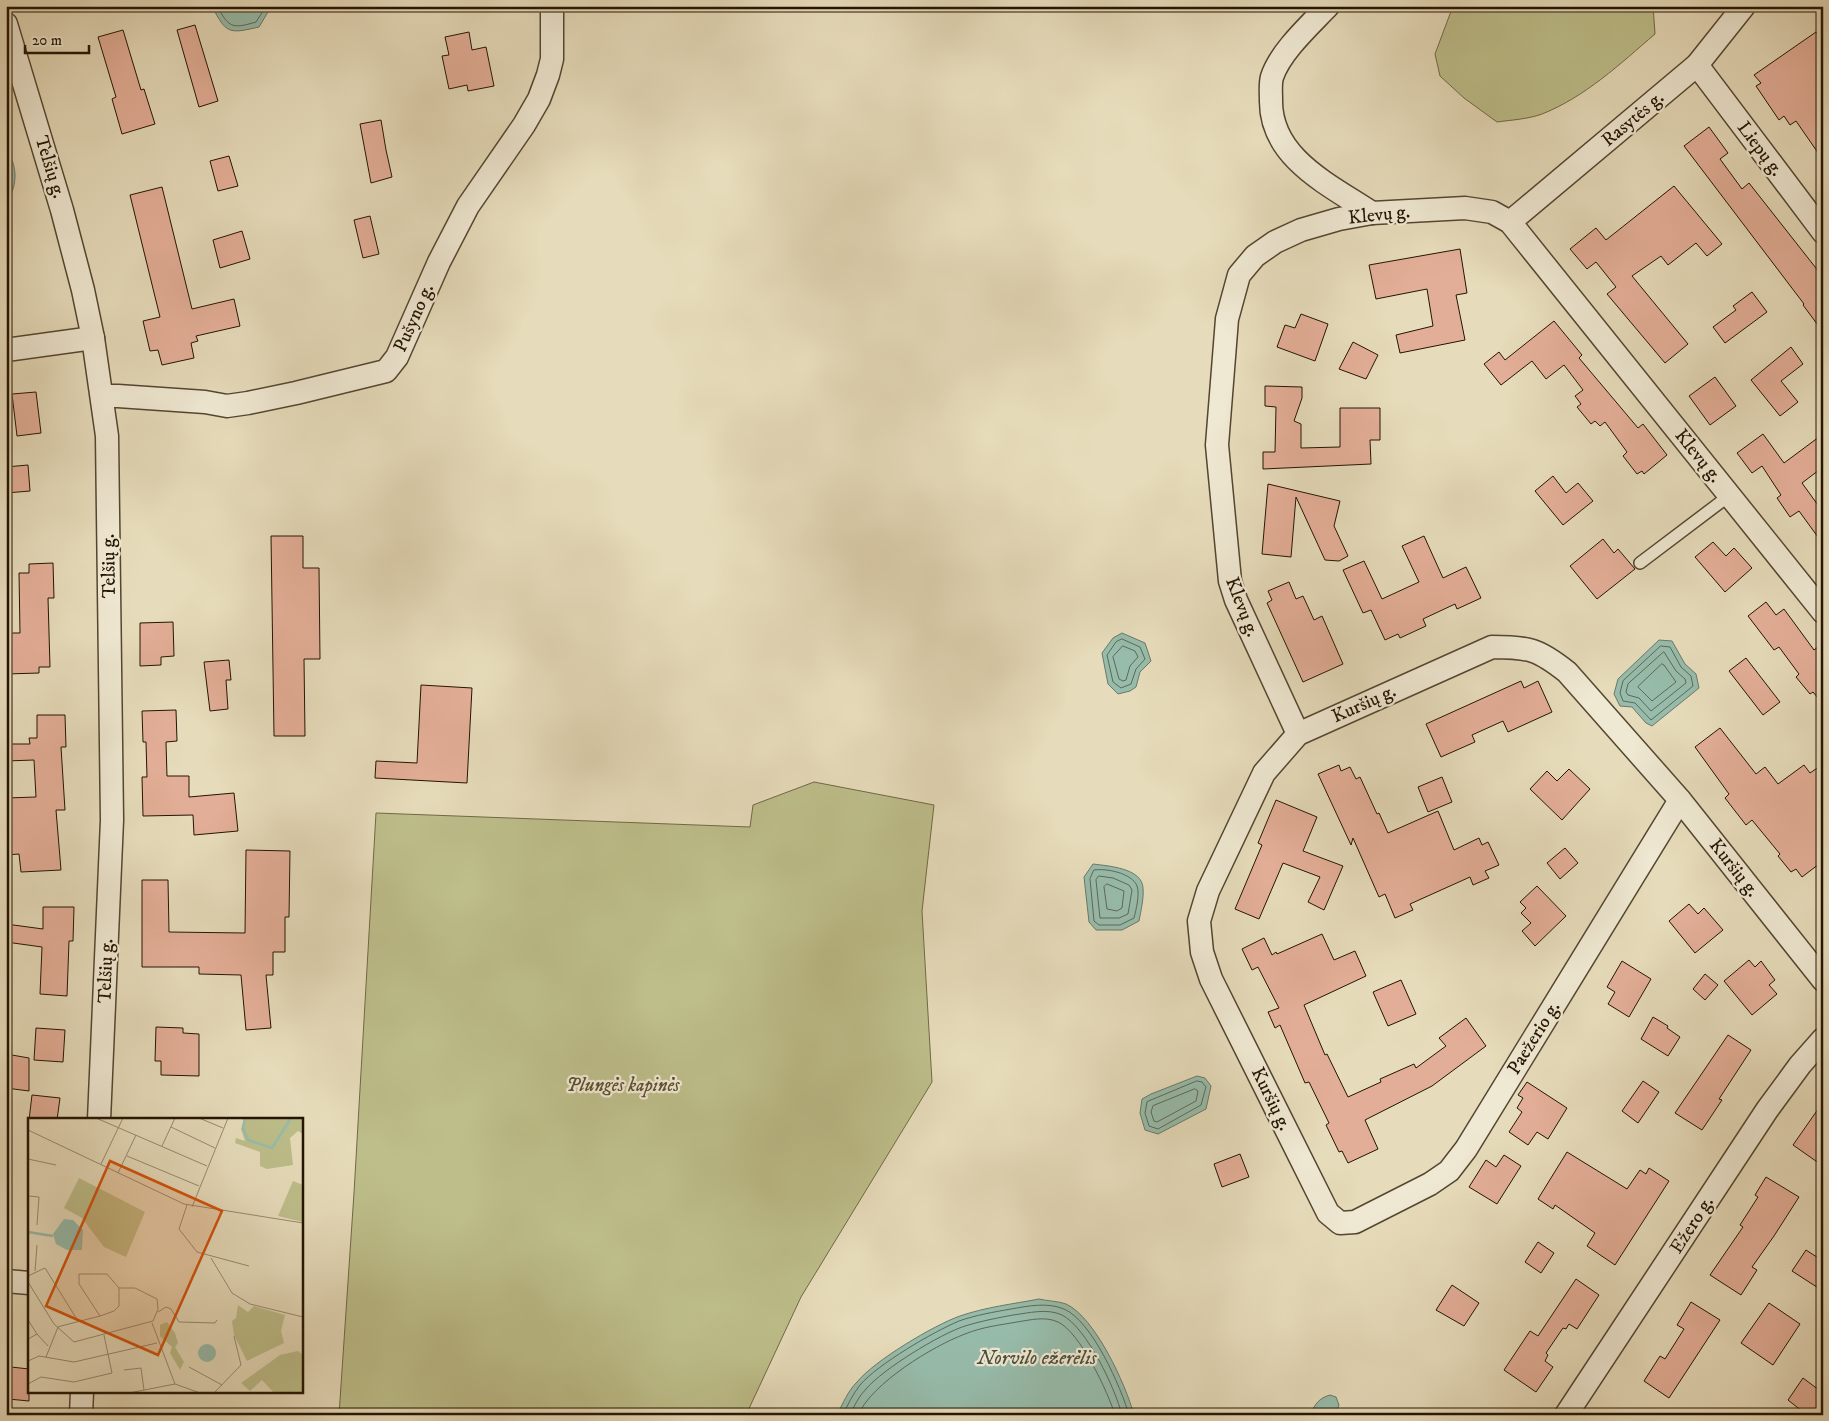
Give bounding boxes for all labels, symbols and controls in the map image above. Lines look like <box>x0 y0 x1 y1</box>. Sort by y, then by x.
scale bar <box>25 22 89 54</box>
text: 20 m <box>32 31 62 50</box>
street label: Rasytės g. <box>1597 86 1669 152</box>
street label: Liepų g. <box>1732 117 1788 181</box>
street label: Telšių g. <box>30 133 70 201</box>
street label: Klevų g. <box>1347 200 1411 230</box>
street label: Pušyno g. <box>389 280 439 356</box>
street label: Klevų g. <box>1669 425 1727 487</box>
street label: Telšių g. <box>97 534 121 598</box>
street label: Klevų g. <box>1220 574 1264 640</box>
street label: Kuršių g. <box>1328 680 1400 728</box>
street label: Kuršių g. <box>1704 834 1764 902</box>
street label: Telšių g. <box>93 939 119 1003</box>
street label: Paežerio g. <box>1502 997 1566 1079</box>
street label: Kuršių g. <box>1246 1064 1296 1134</box>
park label: Plungės kapinės <box>566 1074 681 1098</box>
inset map <box>28 1118 302 1394</box>
street label: Ežero g. <box>1665 1192 1719 1258</box>
water label: Norvilo ežerėlis <box>976 1346 1097 1371</box>

